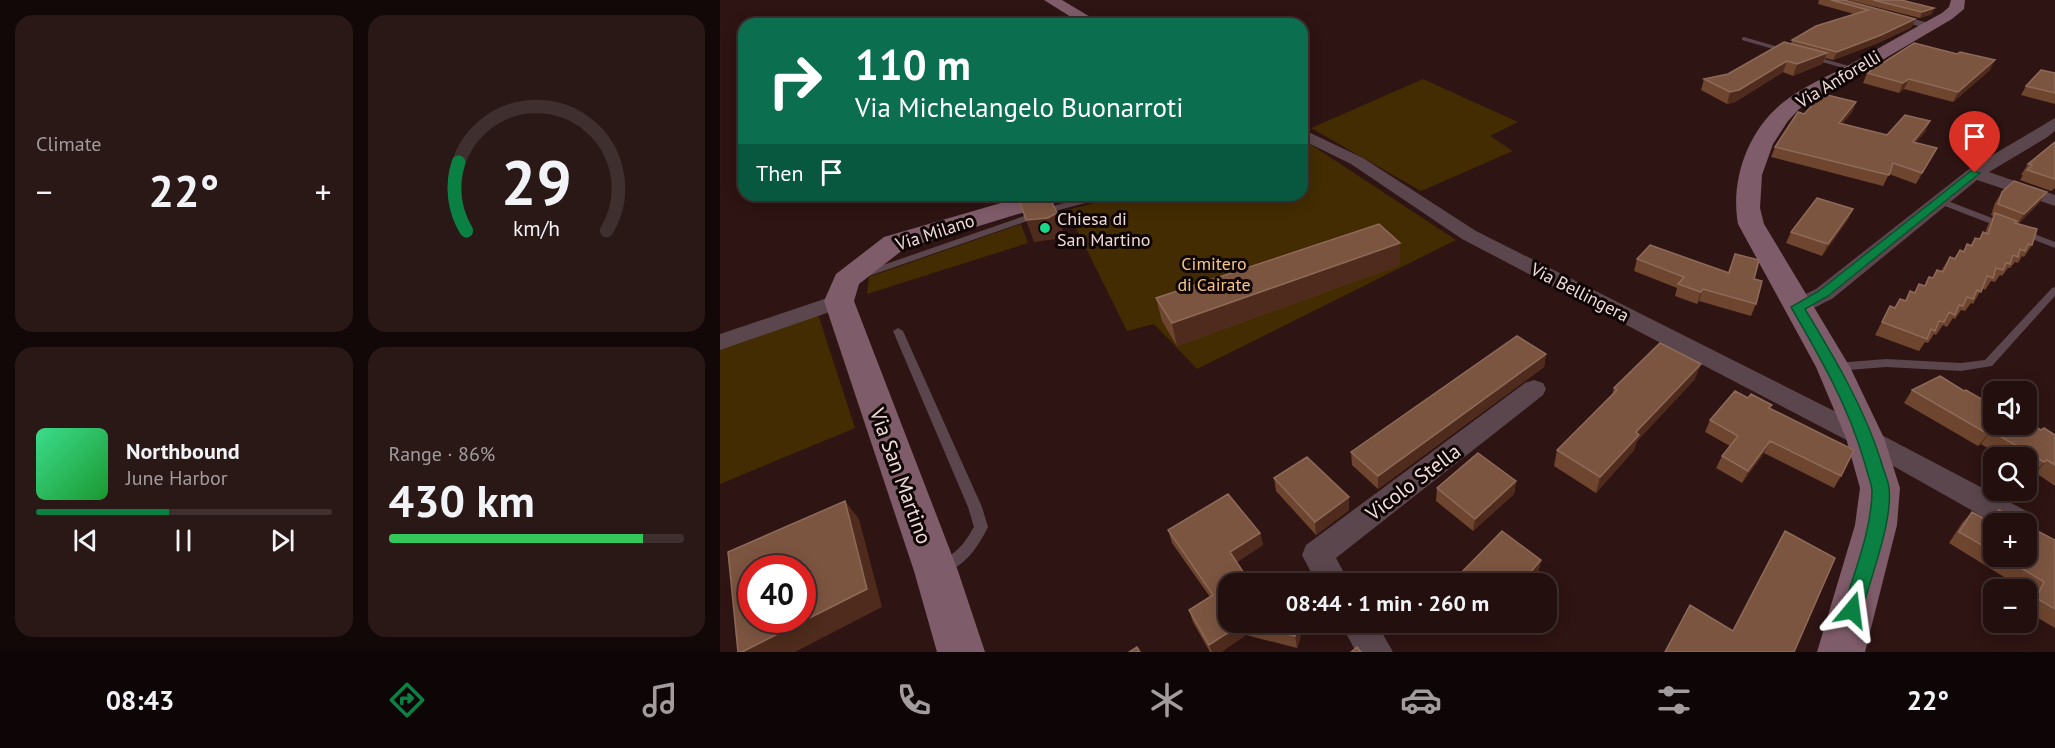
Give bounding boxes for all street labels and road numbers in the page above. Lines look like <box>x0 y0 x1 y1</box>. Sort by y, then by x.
street label: Via Anforelli <box>1791 45 1884 114</box>
street label: Via Milano <box>892 208 977 256</box>
street label: Via Bellingera <box>1526 257 1633 327</box>
street label: Via San Martino <box>864 403 938 548</box>
street label: Vicolo Stella <box>1359 437 1466 527</box>

